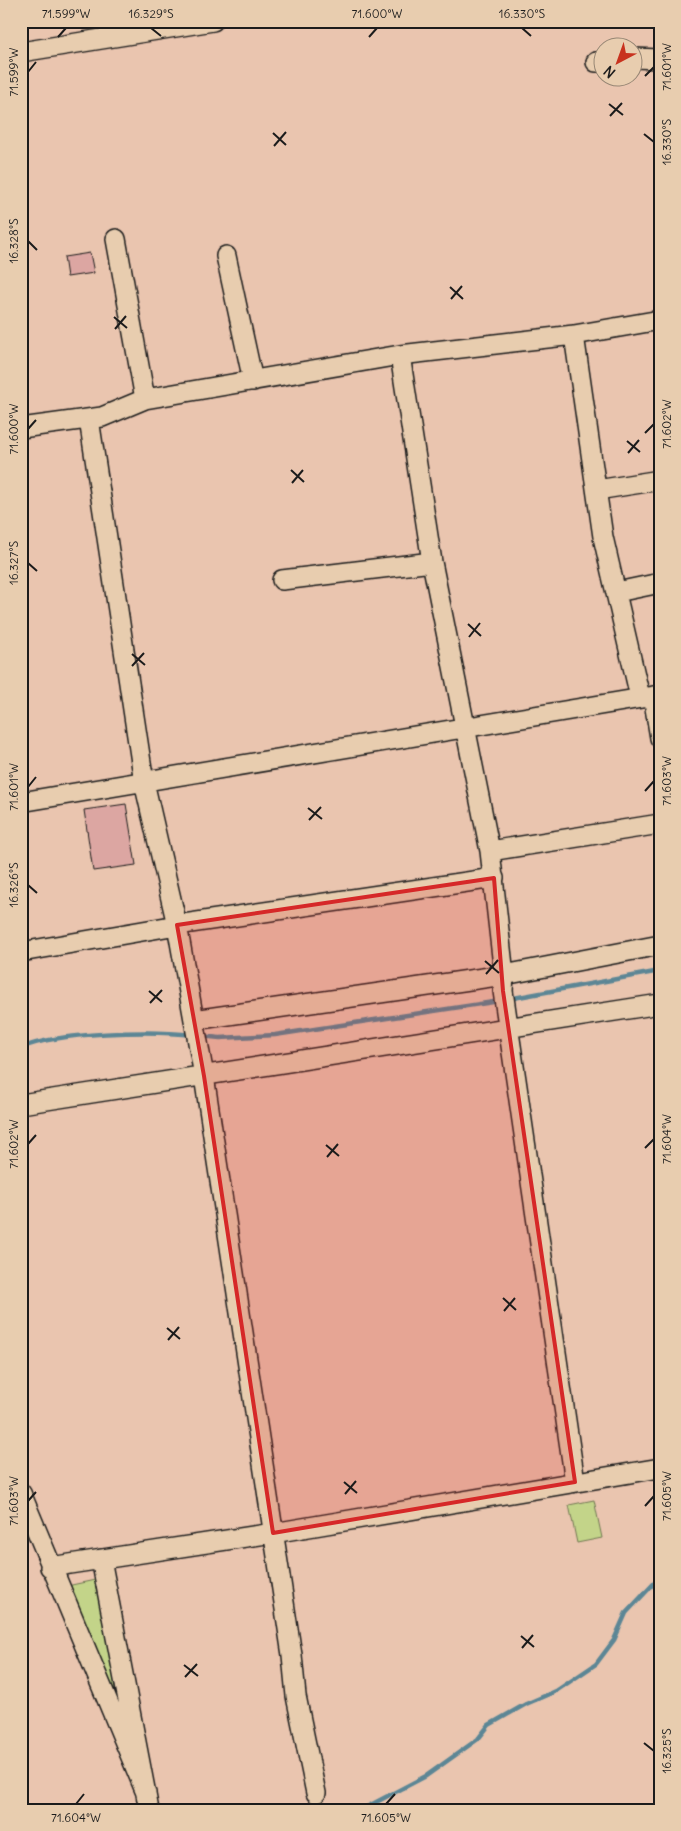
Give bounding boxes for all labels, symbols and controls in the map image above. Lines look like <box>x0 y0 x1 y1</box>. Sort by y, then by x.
text: 71.599°W <box>42 6 90 21</box>
text: 16.329°S <box>128 6 174 21</box>
text: 71.600°W <box>352 6 402 21</box>
text: 16.330°S <box>499 6 546 21</box>
north arrow <box>594 38 644 88</box>
text: 71.601°W <box>659 43 674 91</box>
text: 71.599°W <box>6 48 21 96</box>
text: N <box>600 62 619 82</box>
text: 16.330°S <box>659 118 674 165</box>
text: 16.328°S <box>6 218 21 264</box>
text: 71.602°W <box>659 399 674 449</box>
text: 71.600°W <box>6 404 21 454</box>
text: 16.327°S <box>6 541 21 585</box>
text: 71.603°W <box>659 756 674 806</box>
text: 71.601°W <box>6 763 21 811</box>
text: 16.326°S <box>6 862 21 908</box>
text: 71.604°W <box>659 1114 674 1164</box>
text: 71.602°W <box>6 1119 21 1169</box>
text: 71.605°W <box>659 1471 674 1521</box>
text: 71.603°W <box>6 1476 21 1526</box>
text: 16.325°S <box>659 1728 674 1774</box>
text: 71.604°W <box>51 1810 101 1825</box>
text: 71.605°W <box>361 1810 411 1825</box>

